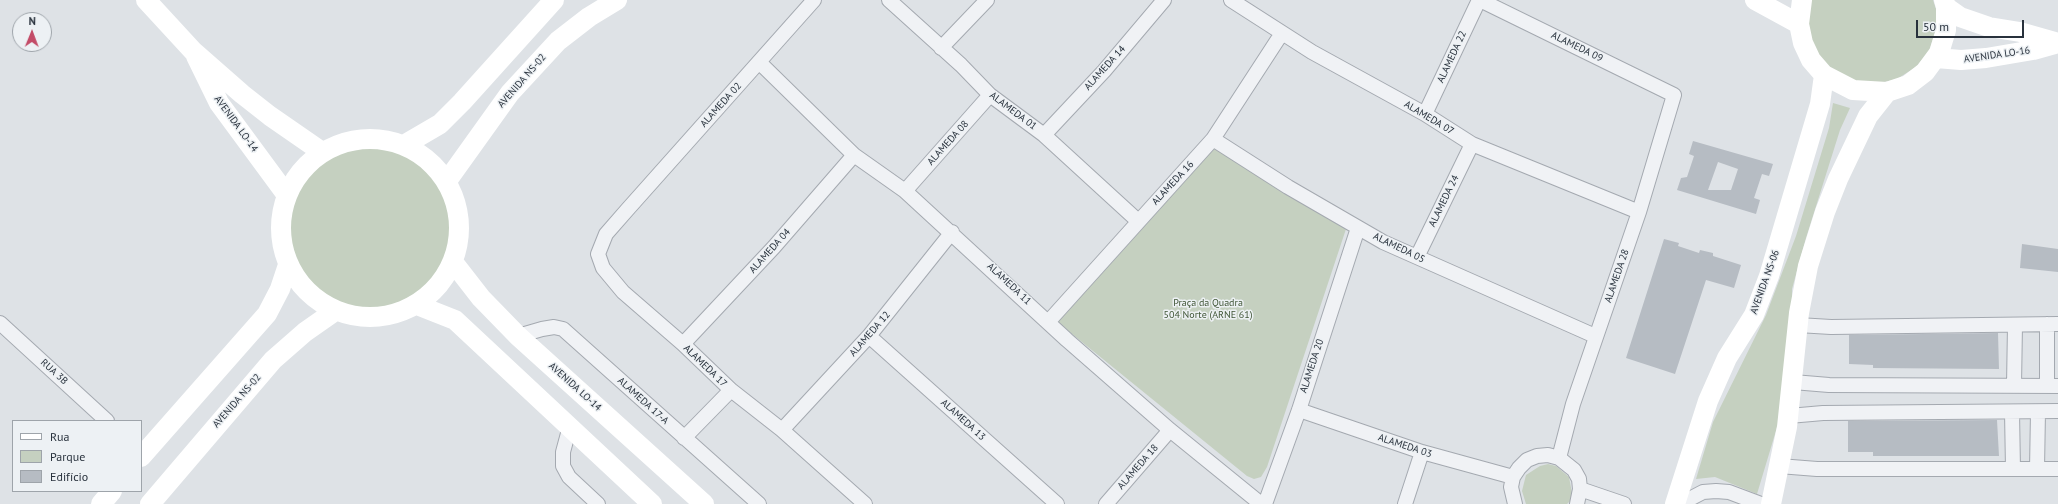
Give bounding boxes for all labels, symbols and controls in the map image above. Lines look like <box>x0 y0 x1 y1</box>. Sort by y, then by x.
north arrow <box>12 12 52 52</box>
scale bar <box>1918 12 2026 38</box>
text: N <box>28 14 36 28</box>
text: 50 m <box>1923 19 1949 34</box>
street label: ALAMEDA 22 <box>1435 29 1469 85</box>
street label: ALAMEDA 09 <box>1549 29 1605 65</box>
street label: ALAMEDA 14 <box>1082 43 1128 93</box>
street label: AVENIDA LO-16 <box>1963 44 2031 66</box>
street label: AVENIDA NS-02 <box>495 52 549 110</box>
street label: ALAMEDA 02 <box>698 80 744 130</box>
street label: ALAMEDA 01 <box>987 89 1039 133</box>
street label: AVENIDA LO-14 <box>212 93 260 155</box>
street label: ALAMEDA 07 <box>1402 98 1456 138</box>
street label: ALAMEDA 08 <box>925 118 971 168</box>
street label: ALAMEDA 16 <box>1150 158 1196 208</box>
street label: ALAMEDA 24 <box>1426 173 1462 229</box>
street label: ALAMEDA 04 <box>747 226 793 276</box>
street label: ALAMEDA 05 <box>1371 230 1427 266</box>
street label: ALAMEDA 28 <box>1602 248 1632 304</box>
street label: AVENIDA NS-06 <box>1748 248 1782 316</box>
street label: ALAMEDA 11 <box>984 261 1034 307</box>
park label: Praça da Quadra 504 Norte (ARNE 61) <box>1164 297 1252 320</box>
street label: ALAMEDA 12 <box>847 309 893 359</box>
street label: ALAMEDA 20 <box>1298 338 1326 394</box>
street label: ALAMEDA 17 <box>681 342 729 390</box>
street label: RUA 3B <box>38 357 70 387</box>
street label: AVENIDA LO-14 <box>546 360 604 414</box>
street label: AVENIDA NS-02 <box>210 372 264 430</box>
street label: ALAMEDA 17-A <box>615 375 671 427</box>
street label: ALAMEDA 13 <box>938 397 988 443</box>
legend <box>12 420 142 492</box>
text: Rua <box>50 429 69 444</box>
street label: ALAMEDA 03 <box>1377 432 1433 460</box>
street label: ALAMEDA 18 <box>1115 442 1161 492</box>
text: Parque <box>50 449 85 464</box>
text: Edifício <box>50 469 88 484</box>

